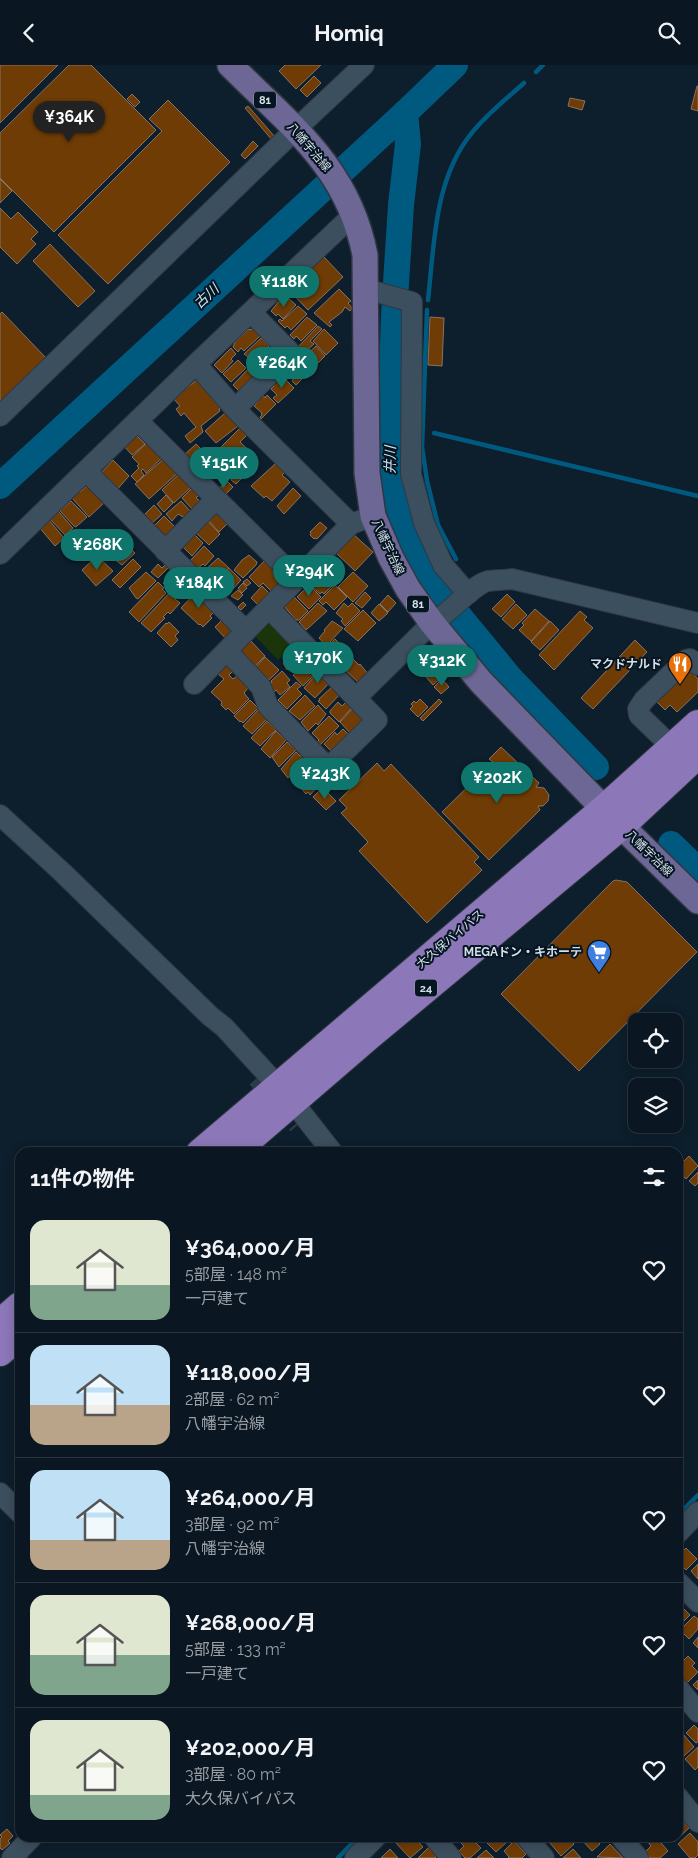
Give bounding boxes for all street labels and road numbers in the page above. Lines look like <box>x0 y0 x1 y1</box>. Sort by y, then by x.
road number: 81 <box>254 91 276 109</box>
street label: 八幡宇治線 <box>284 120 334 174</box>
street label: 八幡宇治線 <box>369 517 407 577</box>
road number: 81 <box>407 595 429 613</box>
street label: 八幡宇治線 <box>623 827 675 879</box>
street label: 大久保バイパス <box>413 907 487 971</box>
road number: 24 <box>415 979 437 996</box>

